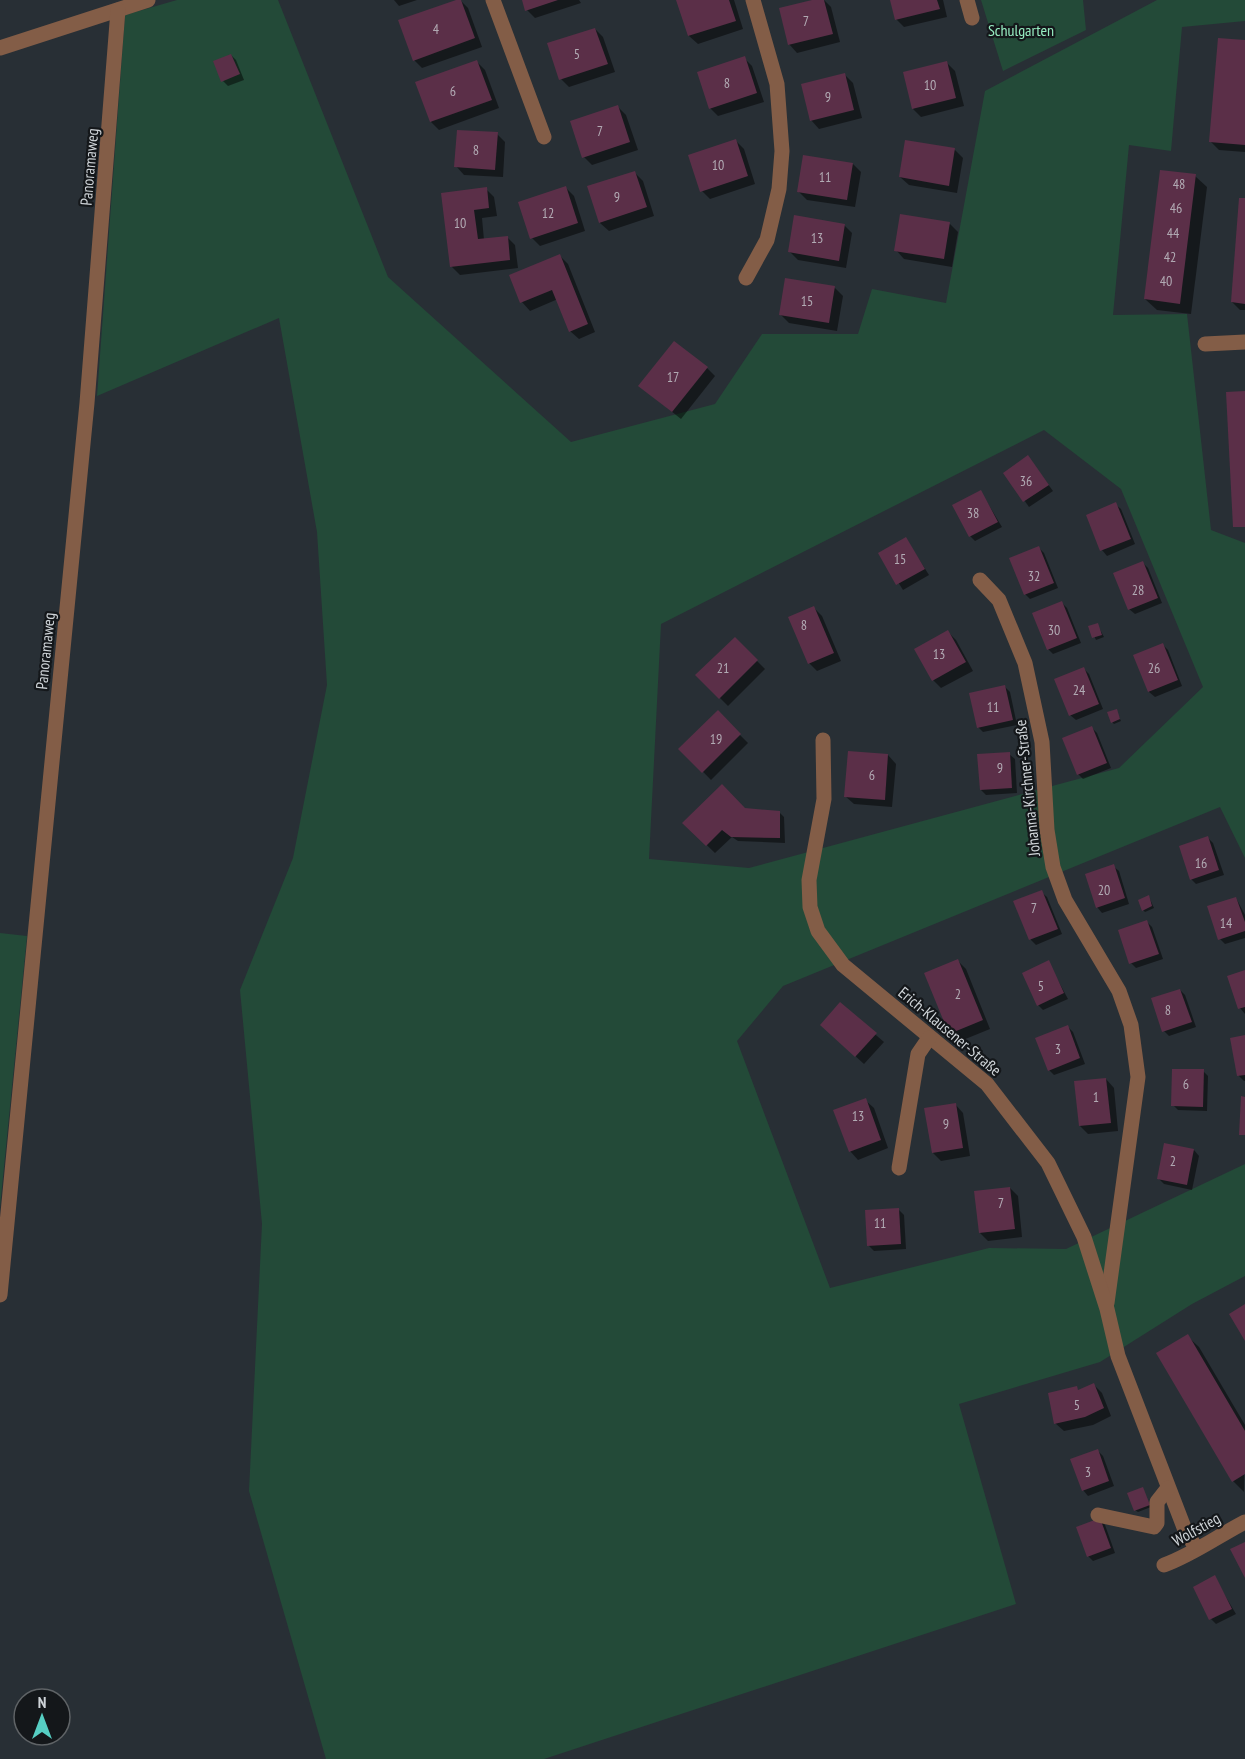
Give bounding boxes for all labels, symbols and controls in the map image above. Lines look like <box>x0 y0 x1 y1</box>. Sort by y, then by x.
house number: 7 <box>803 12 809 30</box>
house number: 4 <box>433 20 440 38</box>
park label: Schulgarten <box>988 20 1054 40</box>
house number: 5 <box>574 45 580 63</box>
house number: 8 <box>724 74 730 92</box>
house number: 10 <box>924 76 936 94</box>
house number: 6 <box>450 82 456 100</box>
house number: 9 <box>825 88 831 106</box>
house number: 7 <box>597 122 603 140</box>
street label: Panoramaweg <box>76 128 102 206</box>
house number: 8 <box>473 141 479 159</box>
house number: 10 <box>712 156 724 174</box>
house number: 11 <box>819 168 831 186</box>
house number: 48 <box>1173 175 1185 193</box>
house number: 9 <box>614 188 620 206</box>
house number: 46 <box>1170 199 1182 217</box>
house number: 12 <box>542 204 554 222</box>
house number: 10 <box>454 214 466 232</box>
house number: 44 <box>1167 224 1180 242</box>
house number: 13 <box>811 229 823 247</box>
house number: 42 <box>1164 248 1176 266</box>
house number: 40 <box>1160 272 1172 290</box>
house number: 15 <box>801 292 813 310</box>
house number: 17 <box>667 368 679 386</box>
house number: 36 <box>1020 472 1032 490</box>
house number: 38 <box>967 504 979 522</box>
house number: 15 <box>894 550 906 568</box>
house number: 32 <box>1028 567 1040 585</box>
house number: 28 <box>1132 581 1144 599</box>
street label: Panoramaweg <box>31 611 59 691</box>
house number: 8 <box>801 616 807 634</box>
house number: 30 <box>1048 621 1060 639</box>
house number: 13 <box>933 645 945 663</box>
house number: 21 <box>717 659 729 677</box>
house number: 26 <box>1148 659 1160 677</box>
house number: 24 <box>1073 681 1086 699</box>
house number: 11 <box>987 698 999 716</box>
street label: Johanna-Kirchner-Straße <box>1010 719 1044 858</box>
house number: 19 <box>710 730 722 748</box>
house number: 9 <box>997 759 1003 777</box>
house number: 6 <box>869 766 875 784</box>
house number: 16 <box>1195 854 1207 872</box>
house number: 20 <box>1098 881 1110 899</box>
house number: 7 <box>1031 899 1037 917</box>
house number: 14 <box>1220 914 1233 932</box>
house number: 5 <box>1038 977 1044 995</box>
street label: Erich-Klausener-Straße <box>894 982 1006 1080</box>
house number: 2 <box>955 985 961 1003</box>
house number: 8 <box>1165 1001 1171 1019</box>
house number: 3 <box>1055 1040 1061 1058</box>
house number: 6 <box>1183 1075 1189 1093</box>
house number: 1 <box>1093 1088 1099 1106</box>
house number: 13 <box>852 1107 864 1125</box>
house number: 9 <box>943 1115 949 1133</box>
house number: 2 <box>1170 1152 1176 1170</box>
house number: 7 <box>998 1194 1004 1212</box>
house number: 11 <box>874 1214 886 1232</box>
house number: 5 <box>1074 1396 1080 1414</box>
house number: 3 <box>1085 1463 1091 1481</box>
street label: Wolfstieg <box>1169 1508 1223 1550</box>
north arrow <box>12 1687 72 1747</box>
text: N <box>38 1692 46 1712</box>

